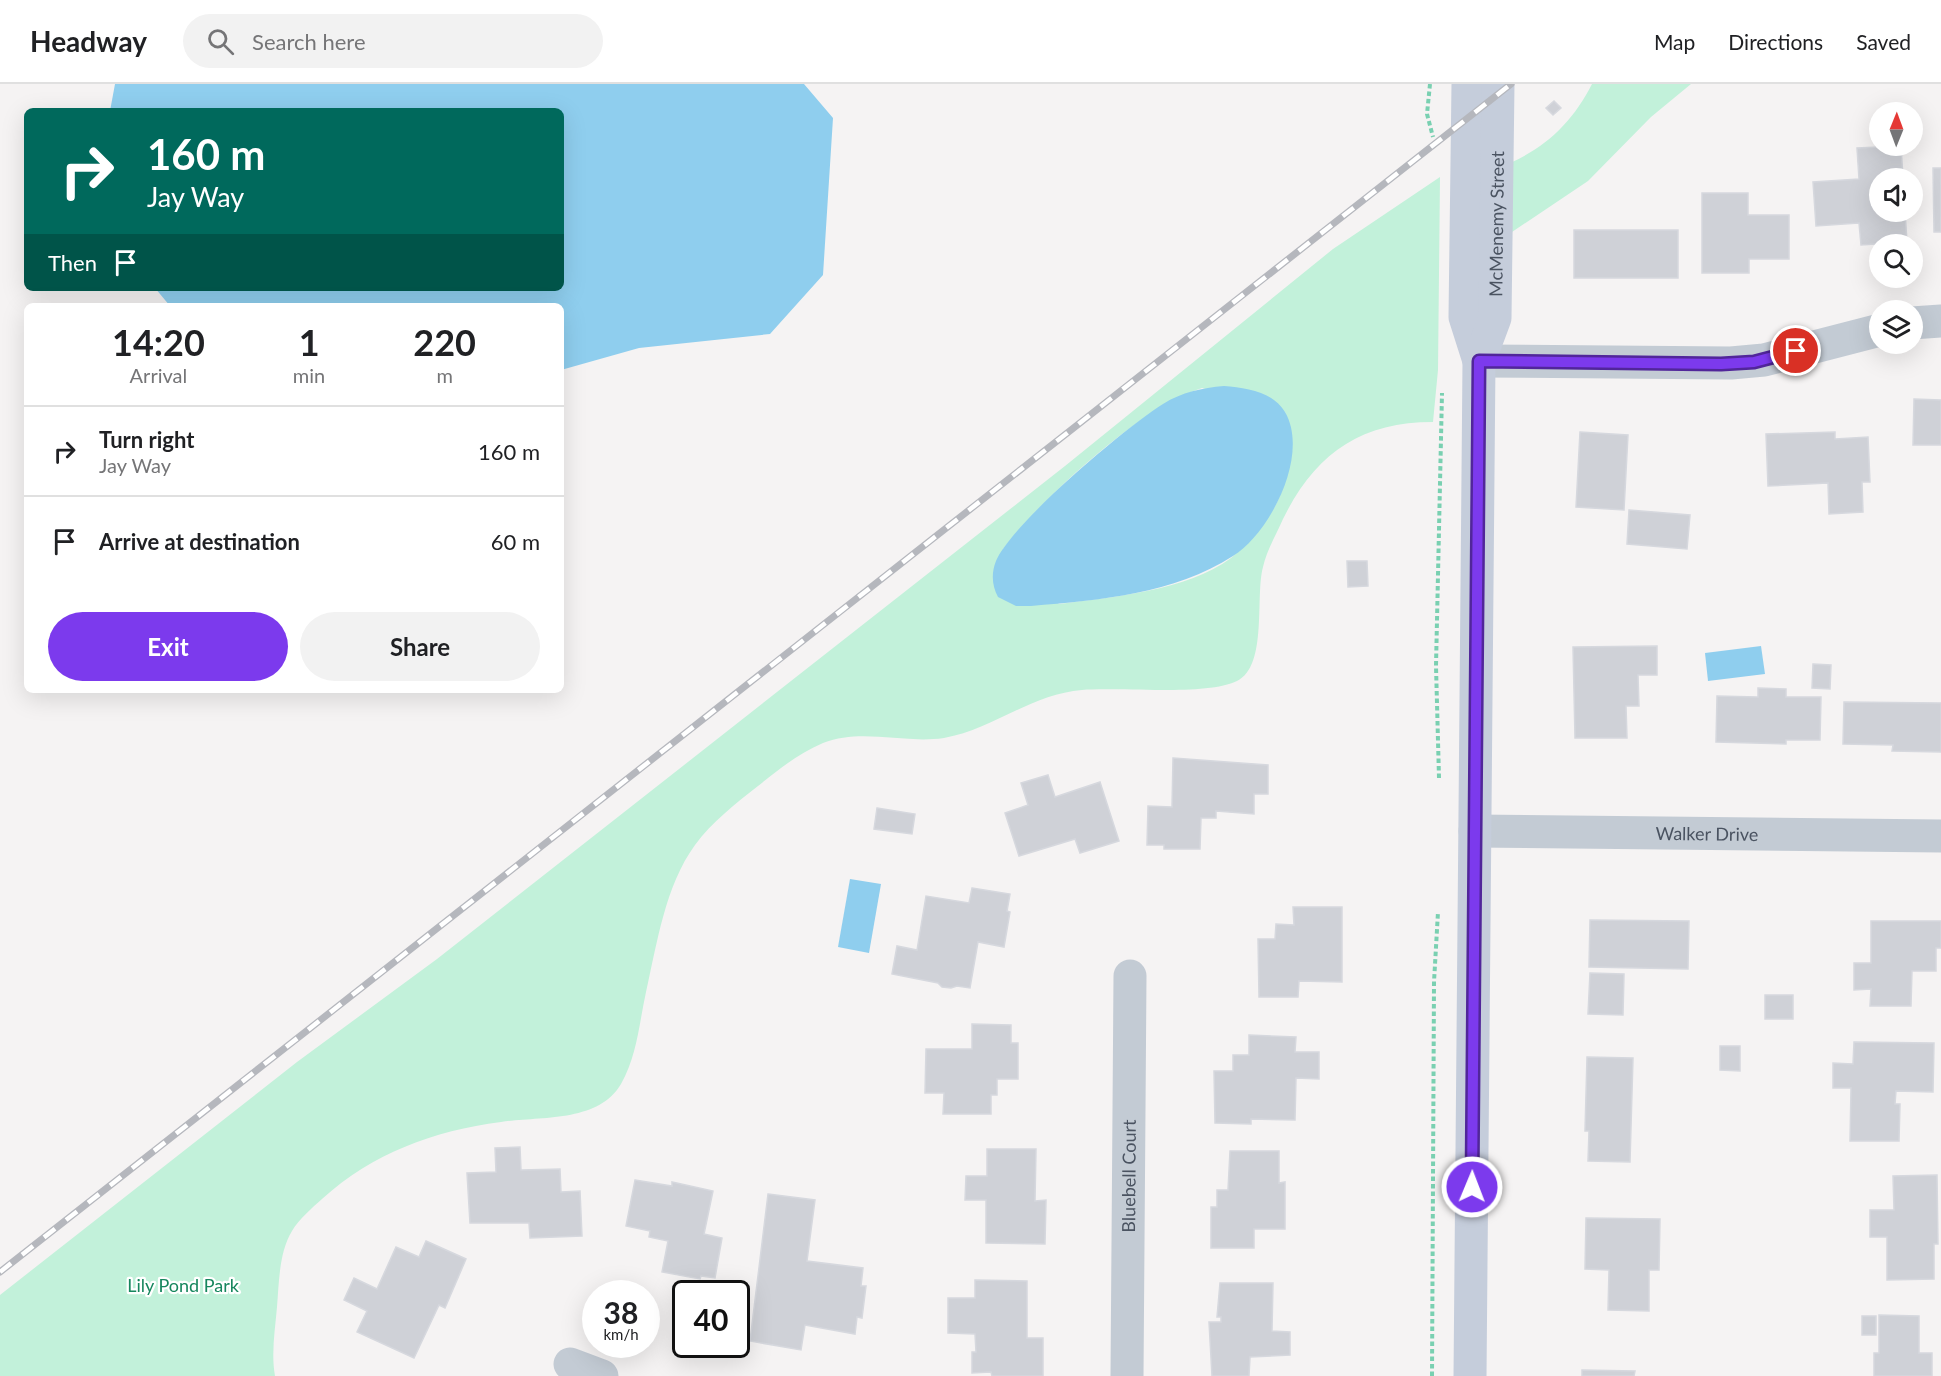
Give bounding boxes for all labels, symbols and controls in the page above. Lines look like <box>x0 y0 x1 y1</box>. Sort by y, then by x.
search box <box>183 14 603 68</box>
text: Headway <box>30 24 147 58</box>
icon: search <box>204 25 237 58</box>
text: Search here <box>252 28 366 55</box>
text: Map <box>1654 29 1695 54</box>
text: Directions <box>1728 29 1823 54</box>
text: Saved <box>1856 29 1911 54</box>
north arrow <box>1869 102 1923 156</box>
map controls <box>1869 102 1923 354</box>
text: 160 m <box>147 129 265 179</box>
icon: right <box>48 132 126 210</box>
street label: McMenemy Street <box>1484 150 1508 297</box>
button: sound <box>1869 168 1923 222</box>
text: Jay Way <box>147 180 244 213</box>
button: search <box>1869 234 1923 288</box>
icon: arrive <box>109 246 142 279</box>
text: Then <box>48 249 97 276</box>
button: layers <box>1869 300 1923 354</box>
text: 14:20 <box>112 320 205 364</box>
text: 1 <box>299 320 320 364</box>
text: 220 <box>413 320 476 364</box>
pin <box>1770 325 1821 376</box>
icon: arrive <box>1779 334 1812 367</box>
text: Arrival <box>130 363 187 387</box>
text: min <box>293 363 325 387</box>
text: m <box>436 363 453 387</box>
text: Turn right <box>99 426 194 453</box>
icon: right <box>48 435 81 468</box>
text: 160 m <box>478 438 540 465</box>
text: Jay Way <box>99 453 171 477</box>
icon: arrive <box>48 525 81 558</box>
text: Arrive at destination <box>99 528 300 555</box>
text: 60 m <box>491 528 540 555</box>
button: Exit <box>48 612 288 681</box>
button: Share <box>300 612 540 681</box>
street label: Walker Drive <box>1655 822 1758 845</box>
street label: Bluebell Court <box>1117 1119 1140 1233</box>
position arrow <box>1440 1155 1504 1219</box>
park label: Lily Pond Park <box>127 1274 240 1296</box>
speed limit sign: 40 <box>672 1280 750 1358</box>
text: 38 <box>604 1294 638 1330</box>
text: km/h <box>603 1325 639 1343</box>

